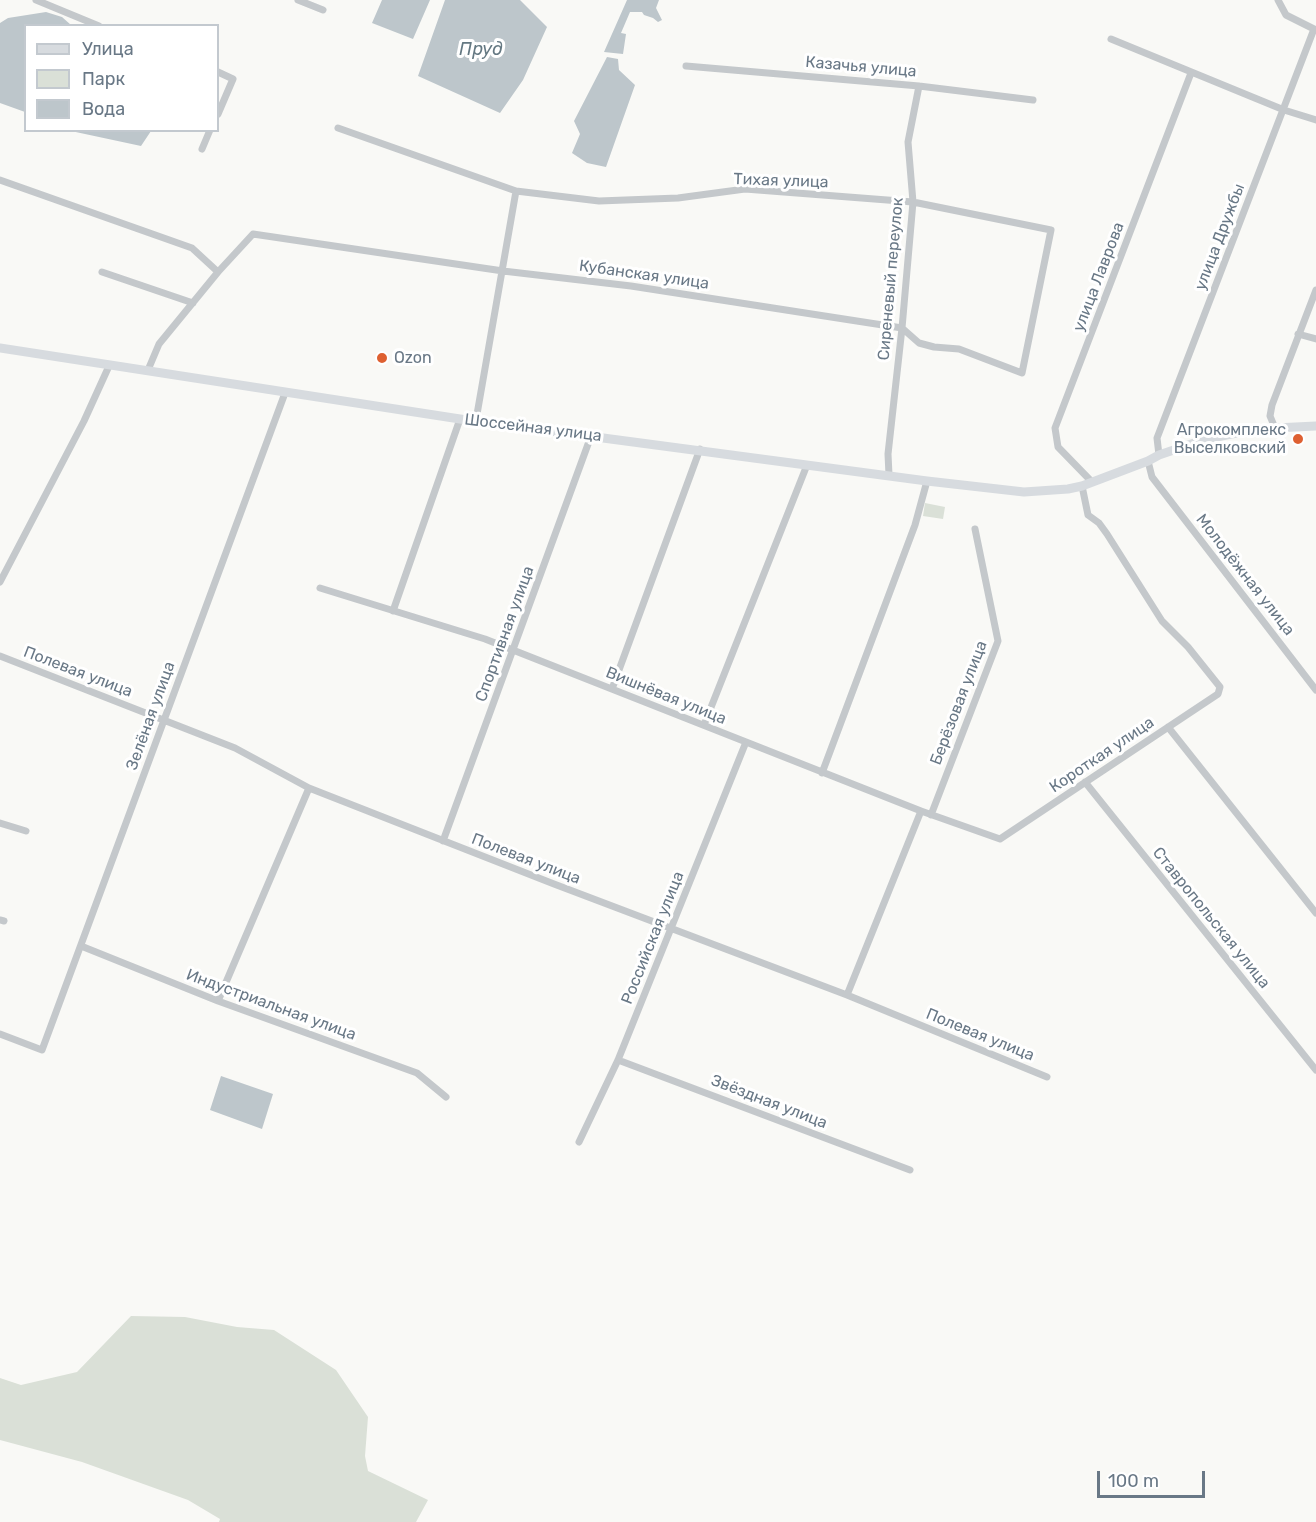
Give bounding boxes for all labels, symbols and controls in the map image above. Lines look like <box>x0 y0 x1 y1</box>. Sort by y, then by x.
legend <box>24 24 219 132</box>
text: Улица <box>82 38 134 60</box>
water label: Пруд <box>459 39 503 61</box>
street label: Казачья улица <box>805 53 917 81</box>
text: Парк <box>82 68 125 90</box>
text: Вода <box>82 98 125 120</box>
street label: Тихая улица <box>733 170 829 192</box>
street label: улица Дружбы <box>1191 181 1249 293</box>
street label: Сиреневый переулок <box>874 197 908 361</box>
street label: улица Лаврова <box>1069 220 1129 334</box>
street label: Кубанская улица <box>578 256 710 294</box>
place label: Ozon <box>394 348 432 368</box>
marker: Ozon <box>375 351 389 365</box>
street label: Шоссейная улица <box>463 410 603 446</box>
place label: Агрокомплекс Выселковский <box>1174 420 1286 458</box>
marker: Агрокомплекс Выселковский <box>1291 432 1305 446</box>
street label: Молодёжная улица <box>1192 510 1298 640</box>
street label: Спортивная улица <box>472 564 538 704</box>
street label: Берёзовая улица <box>926 638 992 768</box>
street label: Полевая улица <box>21 642 135 702</box>
street label: Зелёная улица <box>122 659 180 773</box>
street label: Вишнёвая улица <box>603 663 729 729</box>
street label: Короткая улица <box>1046 713 1158 797</box>
street label: Полевая улица <box>469 829 583 889</box>
street label: Ставропольская улица <box>1148 844 1274 992</box>
street label: Российская улица <box>618 869 688 1007</box>
street label: Индустриальная улица <box>183 965 359 1045</box>
street label: Полевая улица <box>923 1005 1037 1065</box>
street label: Звёздная улица <box>708 1071 830 1133</box>
scale bar <box>1100 1459 1208 1497</box>
text: 100 m <box>1108 1470 1159 1492</box>

